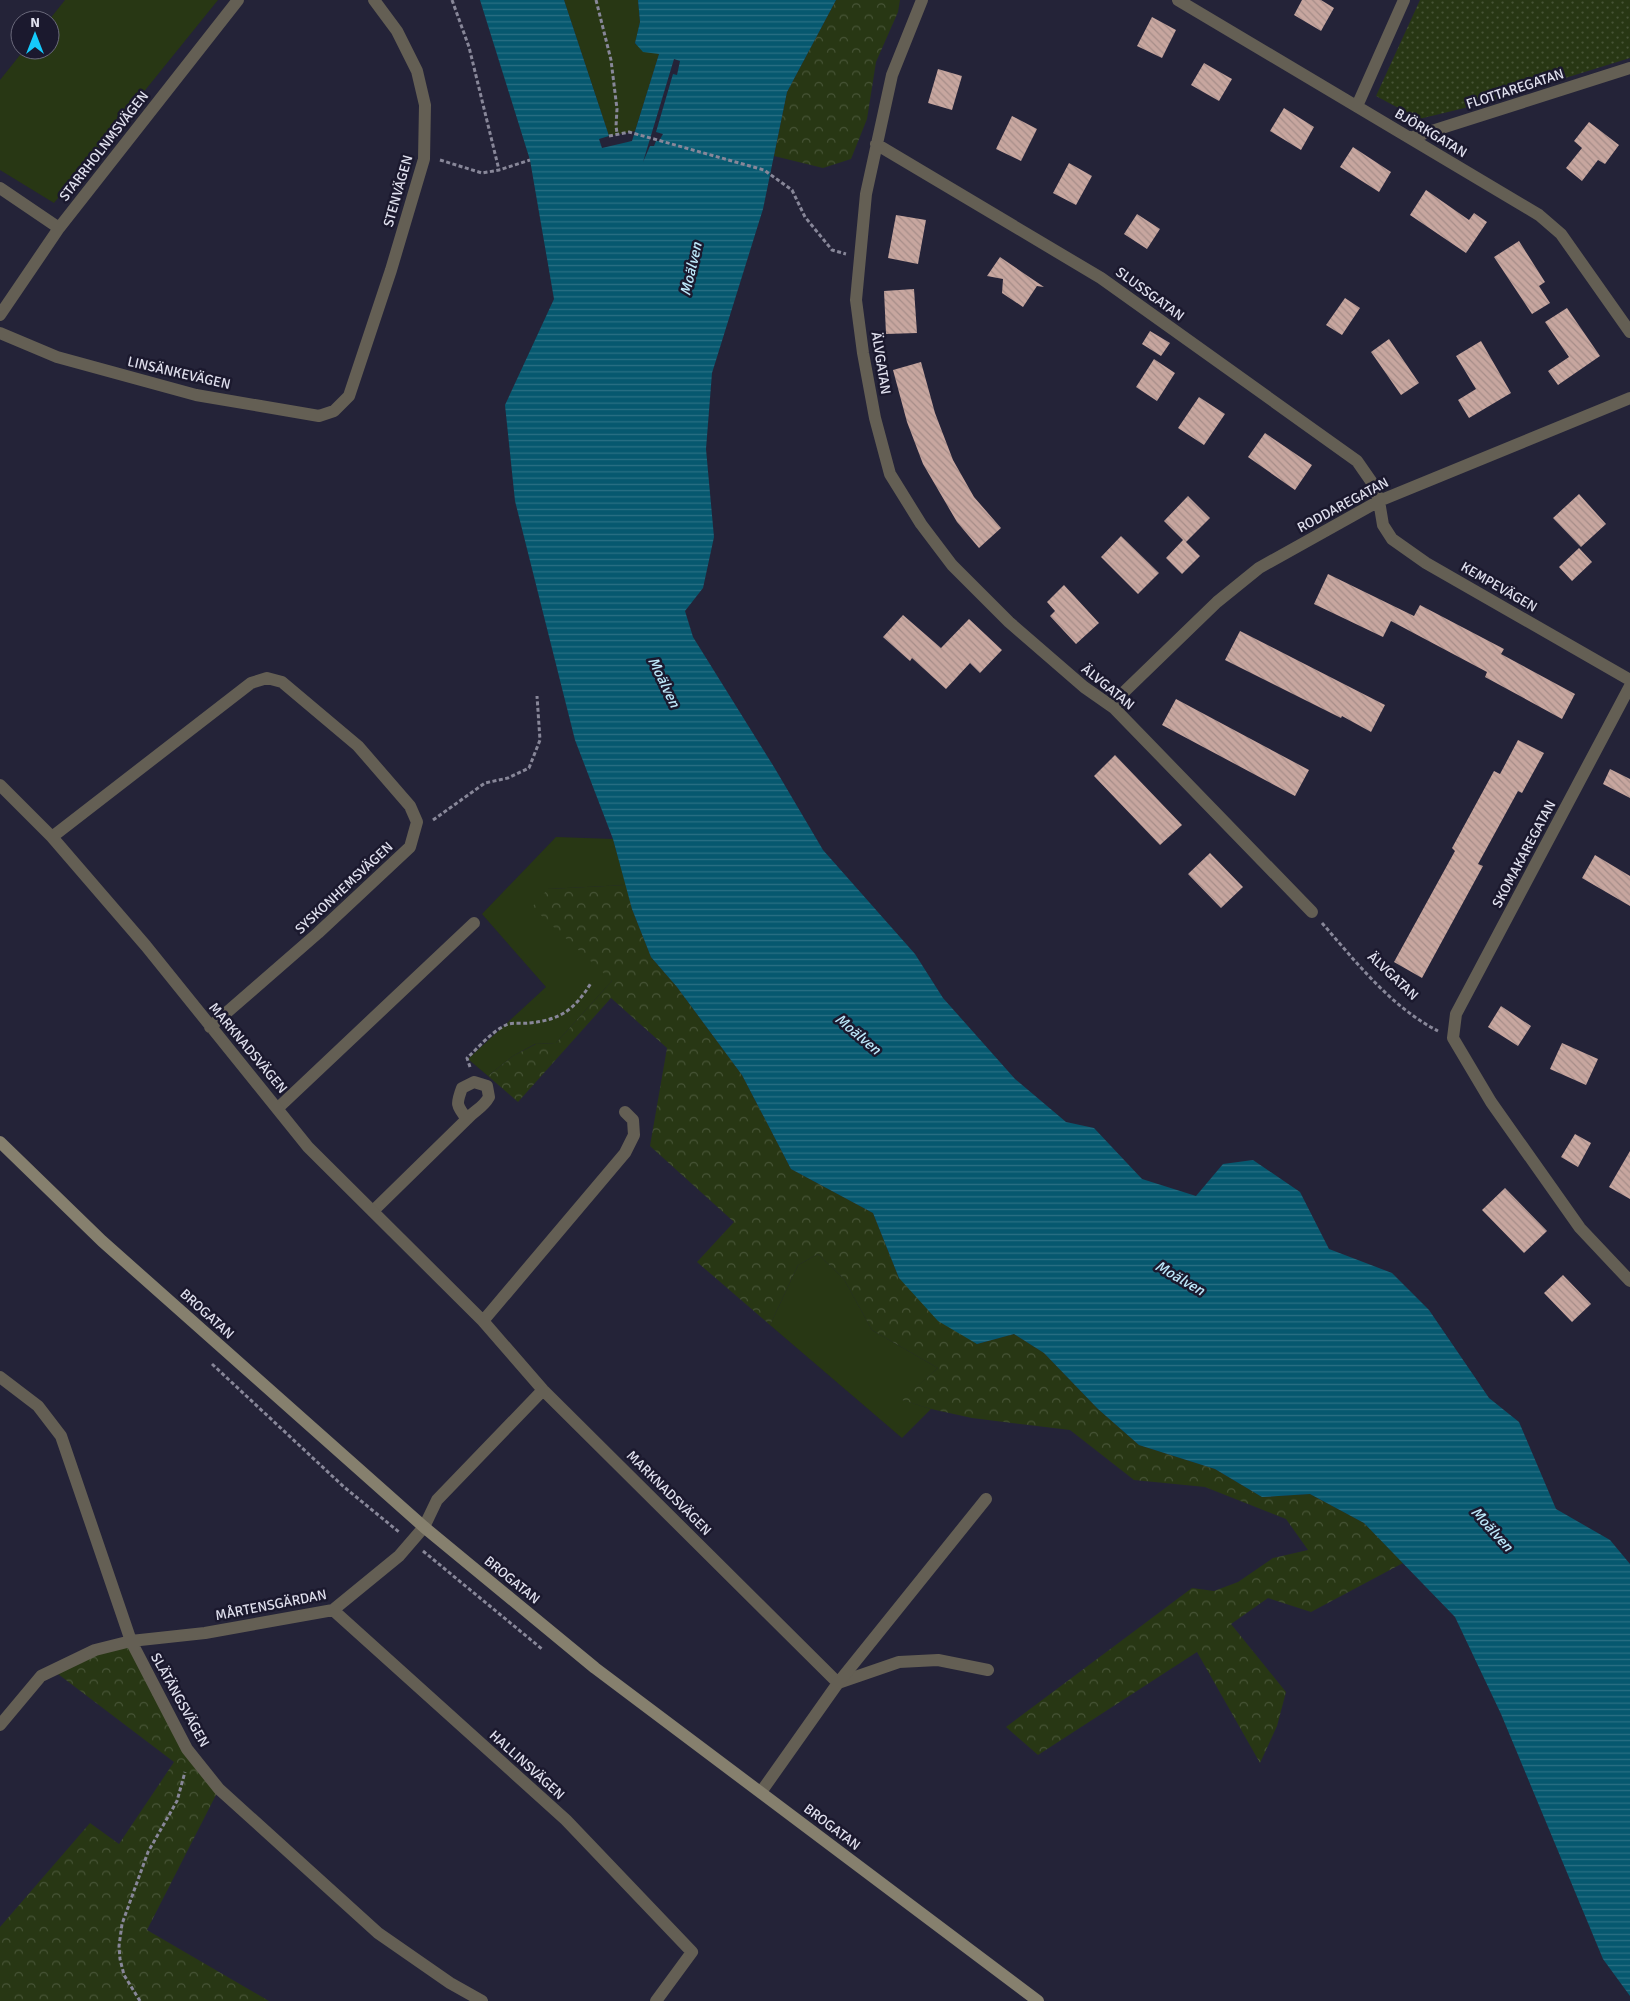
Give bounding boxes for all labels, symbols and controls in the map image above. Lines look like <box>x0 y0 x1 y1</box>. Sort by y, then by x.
north arrow <box>10 10 60 60</box>
text: N <box>30 14 40 31</box>
street label: FLOTTAREGATAN <box>1464 65 1566 113</box>
street label: STARRHOLNMSVÄGEN <box>56 88 152 204</box>
street label: BJÖRKGATAN <box>1392 105 1470 161</box>
street label: STENVÄGEN <box>380 153 416 229</box>
water label: Moälven <box>676 240 706 297</box>
street label: SLUSSGATAN <box>1112 264 1188 324</box>
street label: ÄLVGATAN <box>868 330 894 396</box>
street label: LINSÄNKEVÄGEN <box>126 353 232 393</box>
street label: RODDAREGATAN <box>1294 474 1392 536</box>
street label: KEMPEVÄGEN <box>1458 558 1540 616</box>
water label: Moälven <box>644 654 684 711</box>
street label: ÄLVGATAN <box>1078 660 1138 714</box>
street label: SKOMAKAREGATAN <box>1489 797 1559 911</box>
street label: SYSKONHEMSVÄGEN <box>292 838 396 938</box>
street label: ÄLVGATAN <box>1364 948 1422 1004</box>
street label: MARKNADSVÄGEN <box>205 999 291 1097</box>
water label: Moälven <box>831 1010 885 1059</box>
water label: Moälven <box>1152 1257 1209 1300</box>
street label: BROGATAN <box>177 1285 237 1343</box>
street label: MARKNADSVÄGEN <box>623 1447 715 1539</box>
water label: Moälven <box>1467 1503 1517 1556</box>
street label: BROGATAN <box>481 1552 543 1608</box>
street label: MÅRTENSGÄRDAN <box>214 1586 328 1624</box>
street label: SLÄTÄNGSVÄGEN <box>147 1650 213 1750</box>
street label: HALLINSVÄGEN <box>486 1727 568 1803</box>
street label: BROGATAN <box>800 1800 864 1854</box>

